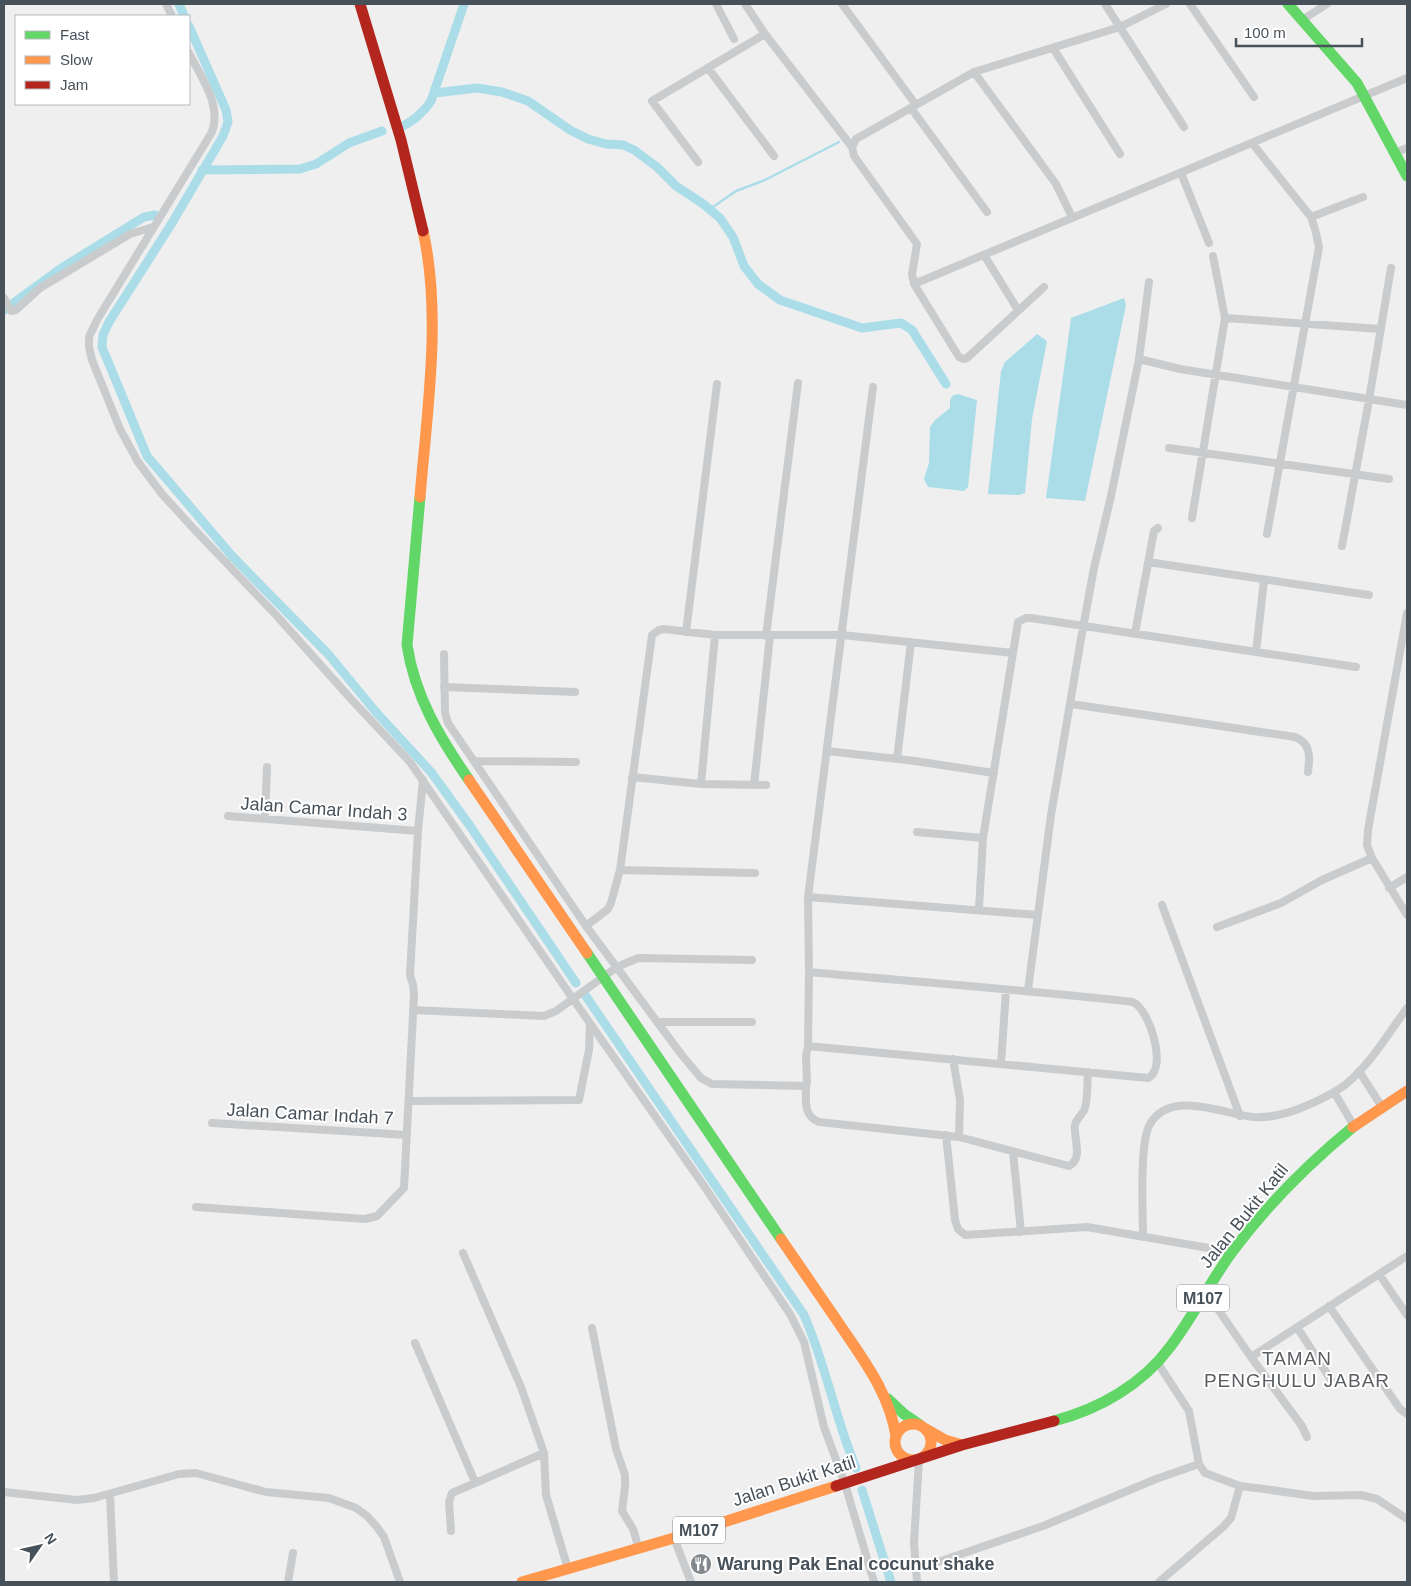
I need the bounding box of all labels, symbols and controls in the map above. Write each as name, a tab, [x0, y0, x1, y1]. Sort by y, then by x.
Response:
legend	[15, 15, 190, 105]
scale bar	[1236, 15, 1362, 47]
text: 100 m	[1244, 24, 1286, 41]
text: Fast	[60, 26, 90, 43]
text: Slow	[60, 51, 93, 68]
text: Jam	[60, 76, 88, 93]
street label: Jalan Camar Indah 3	[240, 793, 408, 825]
street label: Jalan Camar Indah 7	[226, 1100, 394, 1128]
street label: Jalan Bukit Katil	[1196, 1160, 1292, 1272]
road number: M107	[1177, 1285, 1229, 1312]
district label: TAMAN PENGHULU JABAR	[1204, 1348, 1390, 1391]
street label: Jalan Bukit Katil	[730, 1452, 858, 1510]
road number: M107	[673, 1516, 725, 1544]
north arrow	[15, 1521, 65, 1571]
text: N	[41, 1530, 60, 1547]
restaurant icon: Warung Pak Enal cocunut shake	[689, 1552, 713, 1576]
place label: Warung Pak Enal cocunut shake	[717, 1554, 994, 1574]

